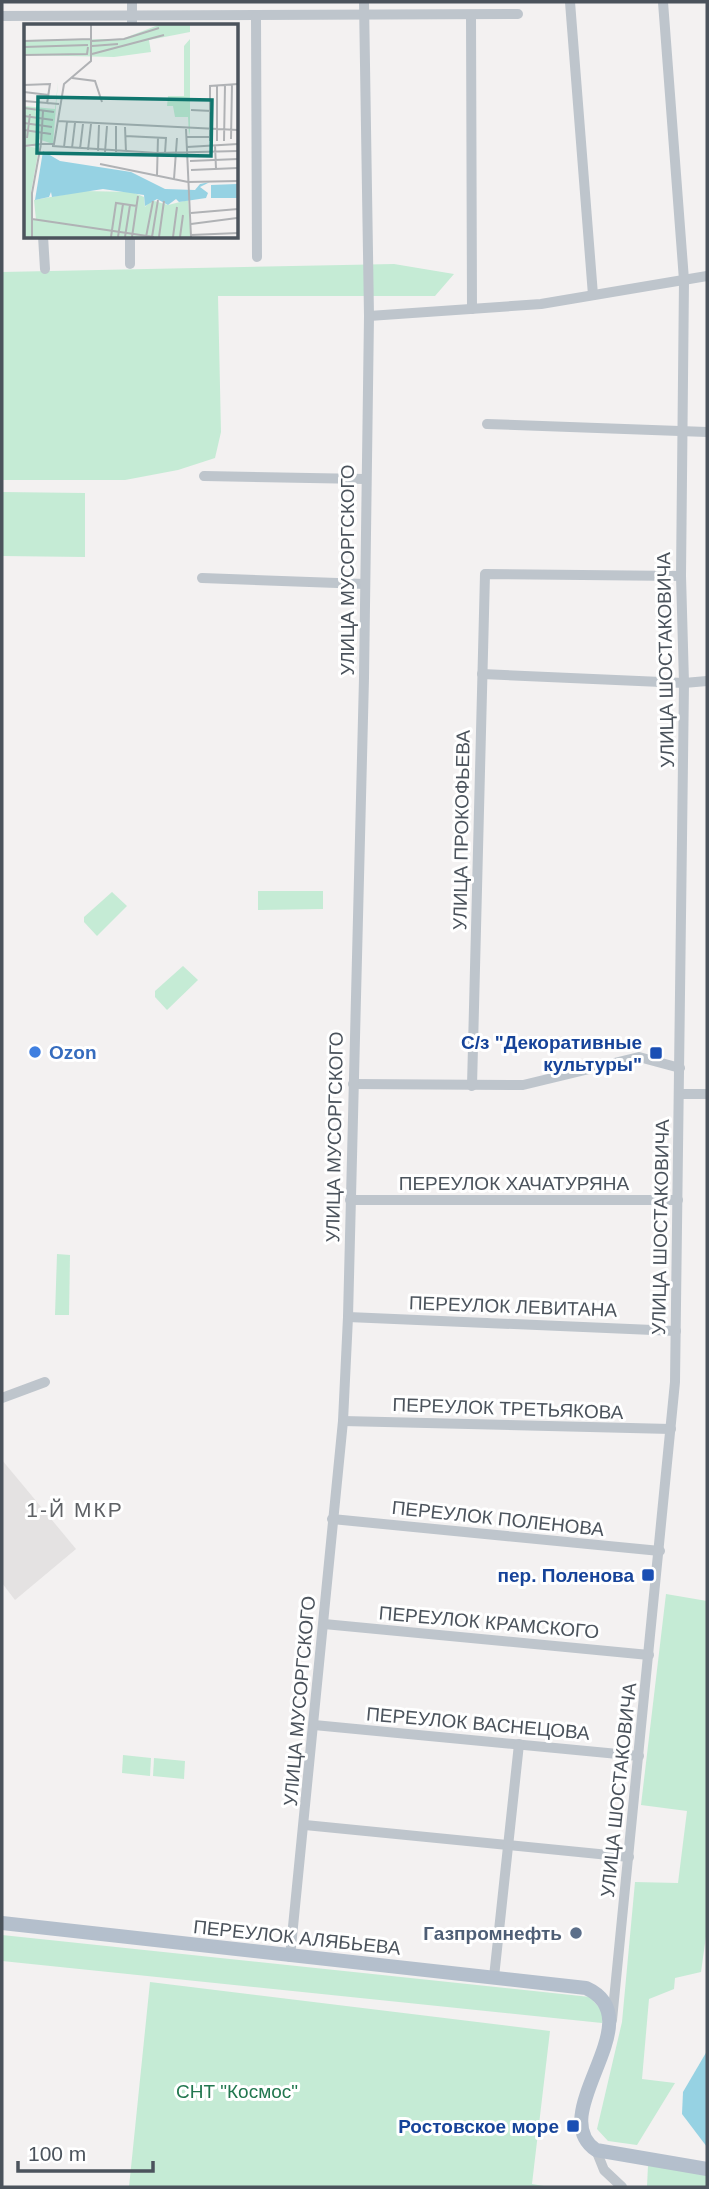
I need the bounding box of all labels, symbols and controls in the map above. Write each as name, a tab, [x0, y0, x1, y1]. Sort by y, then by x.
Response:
inset map	[24, 24, 238, 238]
street label: УЛИЦА МУСОРГСКОГО	[337, 464, 358, 676]
street label: УЛИЦА ШОСТАКОВИЧА	[653, 552, 678, 768]
street label: УЛИЦА ПРОКОФЬЕВА	[449, 729, 474, 930]
street label: УЛИЦА МУСОРГСКОГО	[322, 1031, 347, 1243]
place label: С/з "Декоративные культуры"	[461, 1032, 642, 1075]
place label: Ozon	[49, 1042, 97, 1063]
marker: Ozon	[27, 1044, 43, 1060]
marker: С/з "Декоративные культуры"	[648, 1045, 664, 1061]
street label: УЛИЦА ШОСТАКОВИЧА	[648, 1119, 673, 1335]
street label: ПЕРЕУЛОК ХАЧАТУРЯНА	[399, 1173, 630, 1194]
street label: ПЕРЕУЛОК ЛЕВИТАНА	[409, 1292, 618, 1321]
street label: ПЕРЕУЛОК ТРЕТЬЯКОВА	[392, 1394, 624, 1423]
street label: ПЕРЕУЛОК ПОЛЕНОВА	[391, 1497, 605, 1540]
district label: 1-Й МКР	[26, 1498, 124, 1521]
place label: пер. Поленова	[498, 1565, 634, 1586]
marker: пер. Поленова	[640, 1567, 656, 1583]
street label: УЛИЦА МУСОРГСКОГО	[280, 1595, 319, 1807]
street label: ПЕРЕУЛОК КРАМСКОГО	[378, 1602, 600, 1643]
street label: УЛИЦА ШОСТАКОВИЧА	[597, 1681, 640, 1898]
street label: ПЕРЕУЛОК ВАСНЕЦОВА	[365, 1703, 591, 1744]
street label: ПЕРЕУЛОК АЛЯБЬЕВА	[192, 1916, 402, 1959]
place label: Газпромнефть	[423, 1923, 562, 1944]
marker: Газпромнефть	[568, 1925, 584, 1941]
park label: СНТ "Космос"	[176, 2081, 298, 2102]
place label: Ростовское море	[398, 2116, 559, 2137]
marker: Ростовское море	[565, 2118, 581, 2134]
scale bar	[18, 2130, 152, 2174]
text: 100 m	[28, 2142, 86, 2165]

